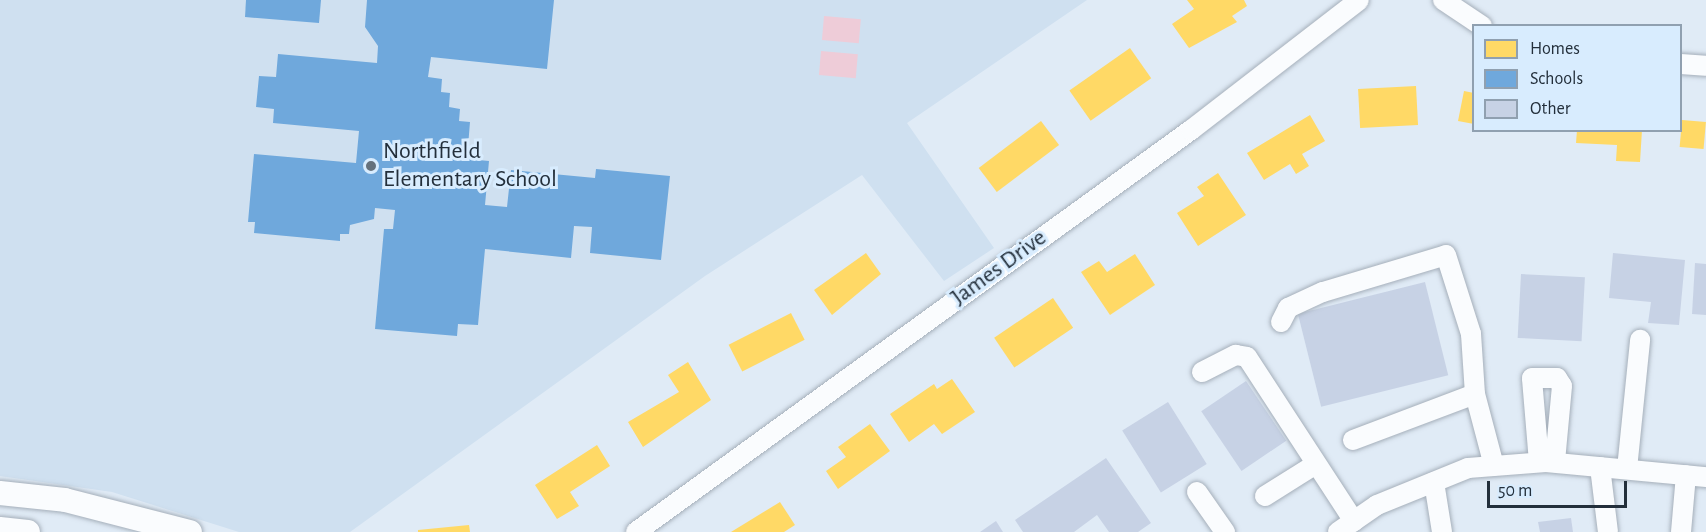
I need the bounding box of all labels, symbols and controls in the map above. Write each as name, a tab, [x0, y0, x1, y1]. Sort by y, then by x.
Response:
legend	[1472, 24, 1682, 132]
text: Homes	[1530, 40, 1580, 58]
text: Schools	[1530, 70, 1583, 88]
text: Other	[1530, 100, 1571, 118]
place label: Northfield Elementary School	[383, 138, 557, 194]
marker: Northfield Elementary School	[364, 159, 378, 173]
street label: James Drive	[946, 224, 1052, 312]
scale bar	[1490, 469, 1630, 507]
text: 50 m	[1498, 482, 1532, 500]

